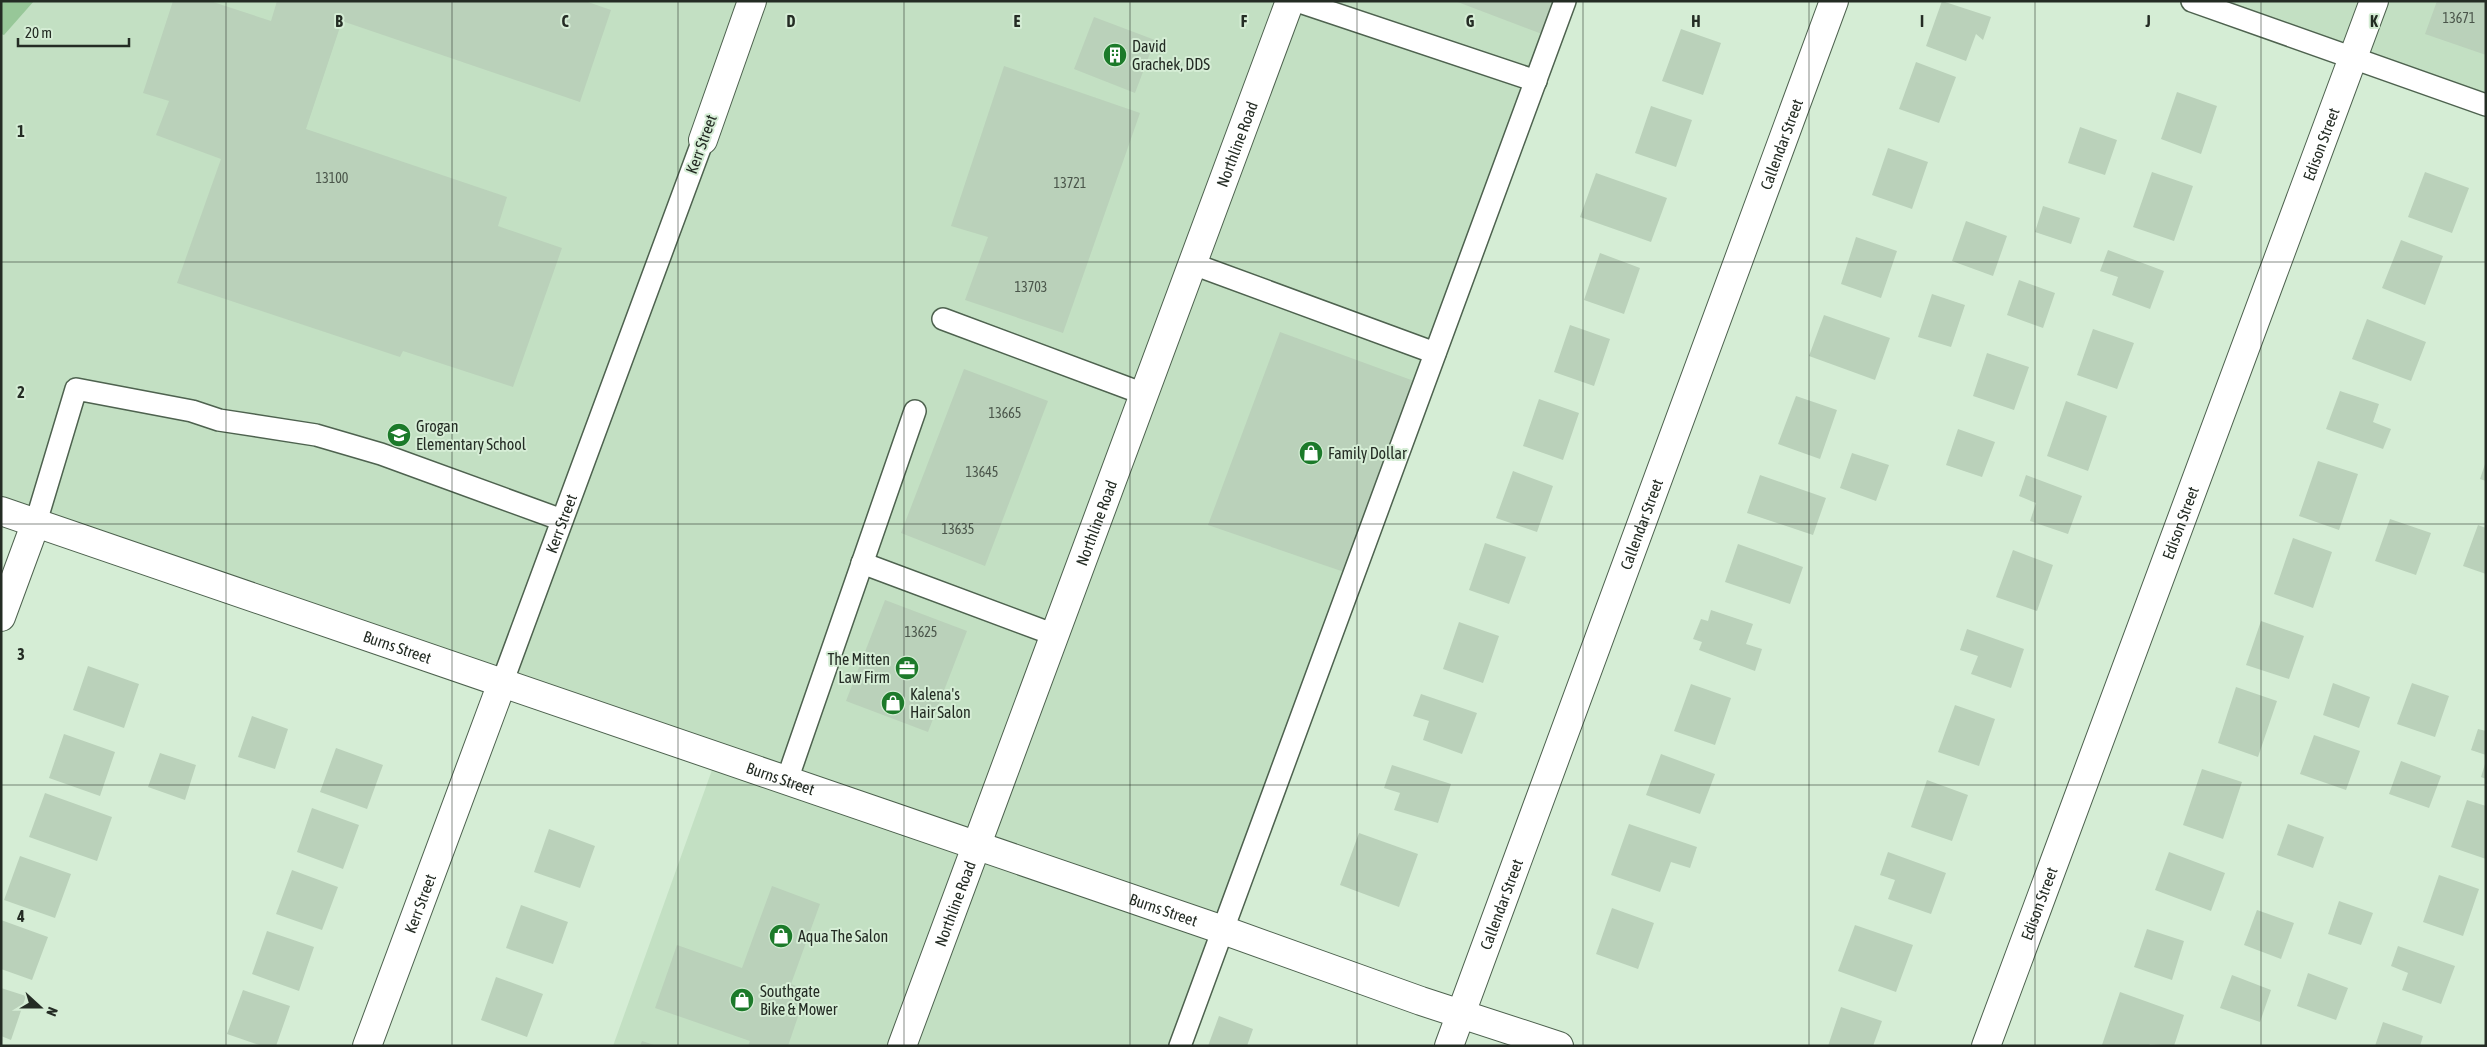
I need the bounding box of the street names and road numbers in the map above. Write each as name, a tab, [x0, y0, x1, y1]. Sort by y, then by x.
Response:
street label: Callendar Street	[1756, 96, 1806, 192]
street label: Northline Road	[1213, 99, 1261, 189]
street label: Edison Street	[2299, 105, 2343, 183]
street label: Kerr Street	[682, 112, 720, 176]
street label: Callendar Street	[1616, 476, 1666, 572]
street label: Northline Road	[1072, 478, 1120, 568]
street label: Edison Street	[2158, 484, 2202, 562]
street label: Kerr Street	[542, 491, 580, 556]
street label: Burns Street	[361, 627, 434, 667]
street label: Burns Street	[744, 758, 817, 798]
street label: Callendar Street	[1476, 856, 1526, 952]
street label: Northline Road	[931, 858, 979, 949]
street label: Edison Street	[2017, 864, 2061, 942]
street label: Kerr Street	[401, 871, 439, 936]
street label: Burns Street	[1127, 890, 1200, 930]

